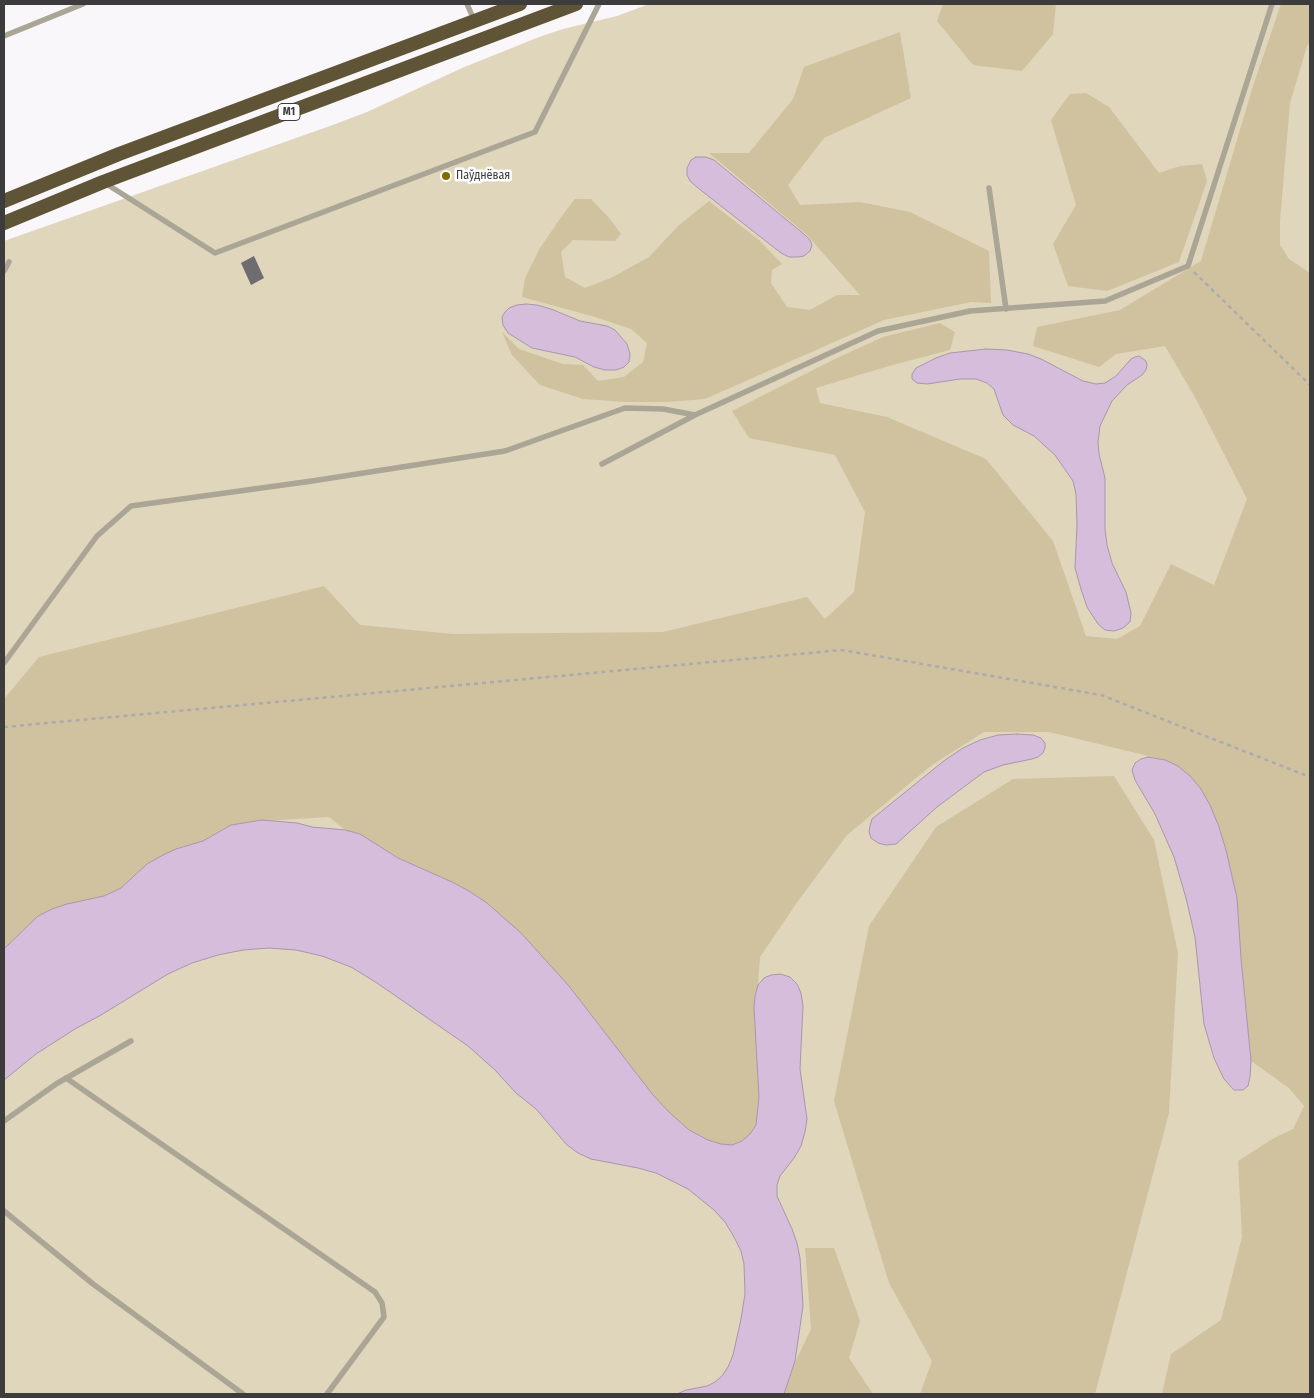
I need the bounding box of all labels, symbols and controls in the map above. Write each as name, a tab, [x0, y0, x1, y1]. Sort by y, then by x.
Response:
road number: М1	[278, 104, 300, 120]
place label: Паўднёвая	[456, 169, 510, 183]
marker: Паўднёвая	[440, 170, 452, 182]

